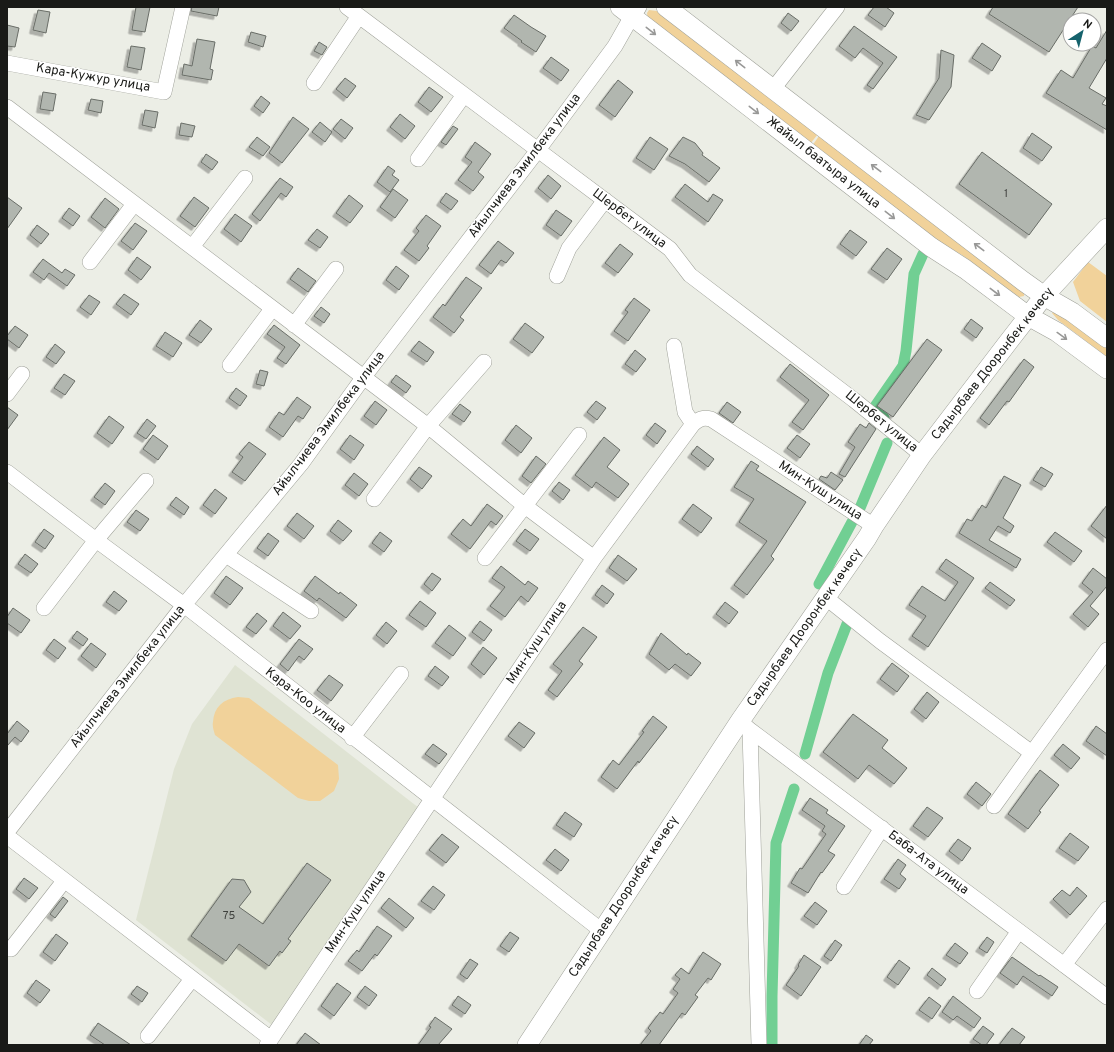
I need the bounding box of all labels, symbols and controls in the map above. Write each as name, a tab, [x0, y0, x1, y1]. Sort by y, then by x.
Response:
north arrow	[1062, 12, 1102, 52]
text: N	[1080, 17, 1095, 33]
one-way arrow	[646, 26, 657, 35]
one-way arrow	[734, 59, 745, 68]
street label: Кара-Кужур улица	[35, 60, 151, 96]
street label: Айылчиева Эмилбека улица	[466, 91, 584, 241]
one-way arrow	[749, 106, 760, 114]
street label: Жайыл баатыра улица	[763, 114, 883, 212]
one-way arrow	[871, 164, 882, 172]
street label: Шербет улица	[589, 186, 669, 252]
house number: 1	[1004, 187, 1008, 201]
one-way arrow	[885, 211, 896, 220]
one-way arrow	[974, 243, 985, 251]
street label: Садырбаев Дооронбек көчөсү	[928, 284, 1058, 444]
one-way arrow	[990, 287, 1001, 296]
one-way arrow	[1056, 332, 1067, 340]
street label: Айылчиева Эмилбека улица	[270, 349, 388, 499]
street label: Шербет улица	[841, 388, 921, 456]
street label: Мин-Куш улица	[775, 458, 865, 524]
street label: Садырбаев Дооронбек көчөсү	[744, 546, 866, 710]
street label: Мин-Куш улица	[503, 598, 571, 688]
street label: Айылчиева Эмилбека улица	[67, 603, 189, 751]
street label: Кара-Коо улица	[261, 664, 349, 738]
street label: Садырбаев Дооронбек көчөсү	[566, 813, 683, 981]
street label: Баба-Ата улица	[884, 827, 972, 899]
street label: Мин-Куш улица	[322, 867, 390, 957]
house number: 75	[223, 909, 235, 923]

